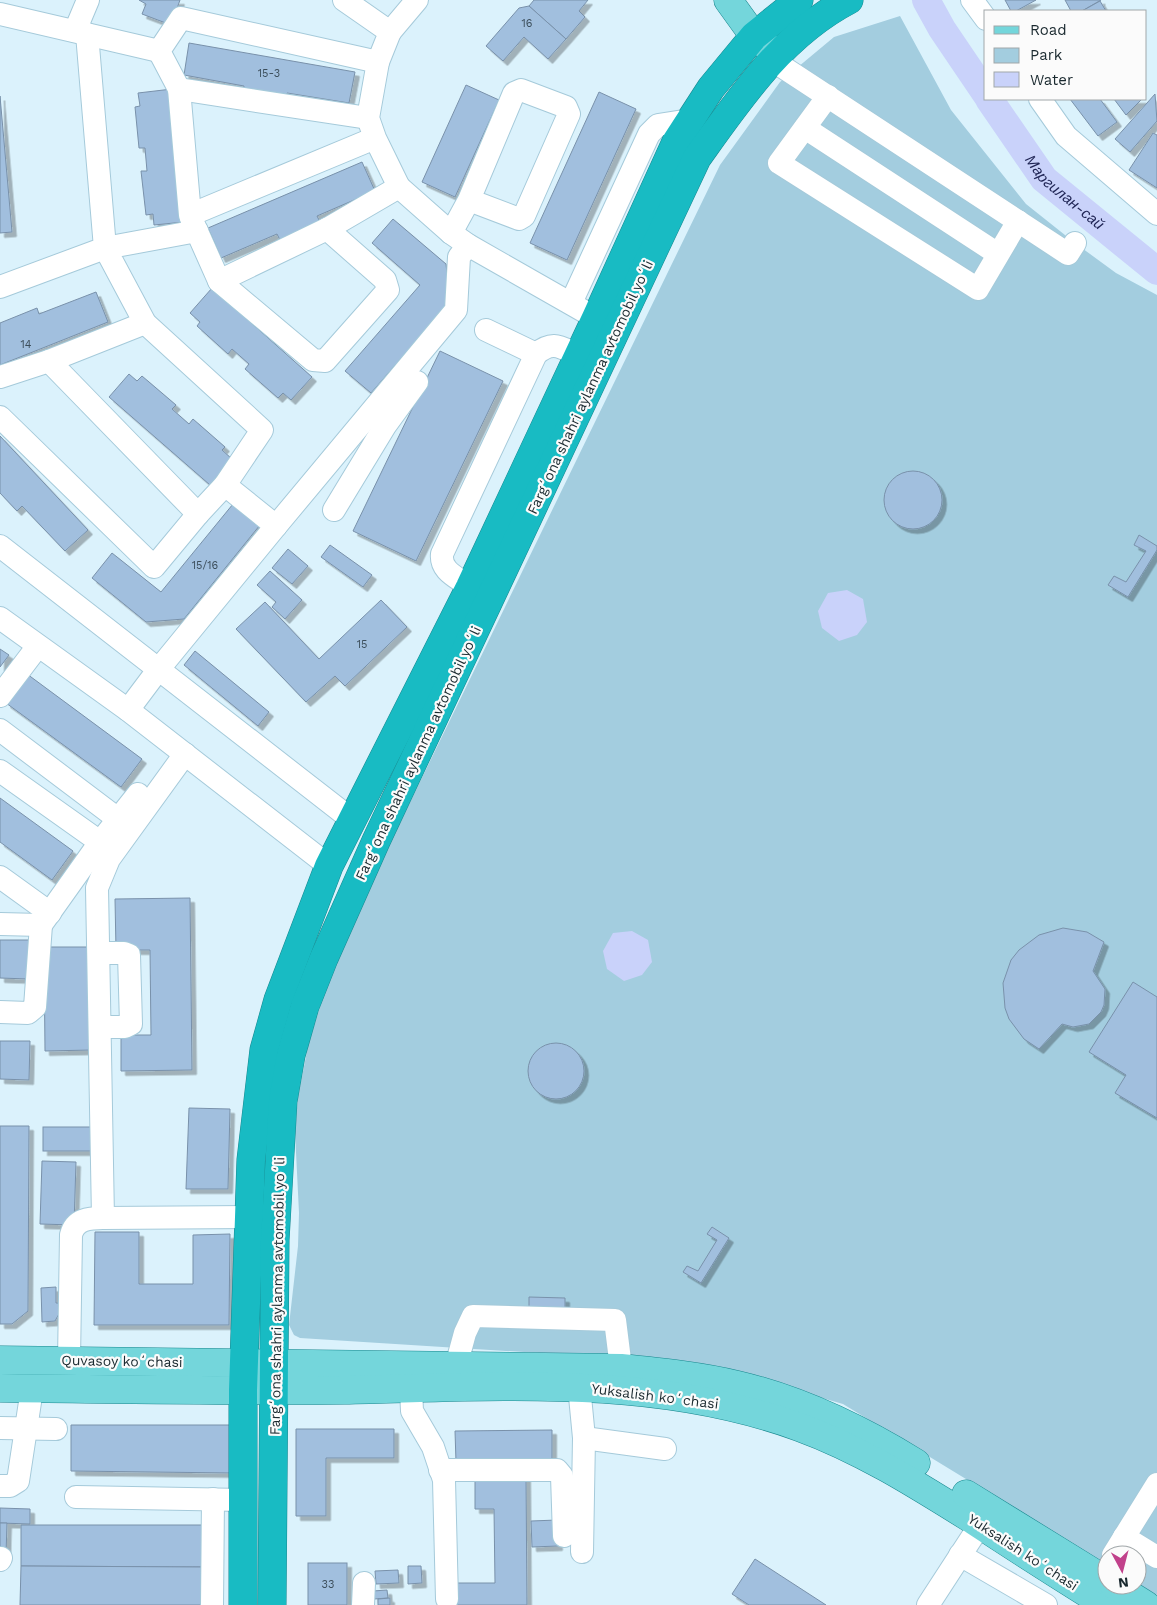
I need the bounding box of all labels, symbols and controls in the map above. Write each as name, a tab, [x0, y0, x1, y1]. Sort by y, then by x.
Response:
legend	[984, 10, 1147, 100]
house number: 16	[522, 17, 533, 30]
text: Road	[1030, 21, 1067, 39]
text: Park	[1030, 46, 1063, 64]
house number: 15-3	[258, 67, 280, 80]
text: Water	[1030, 71, 1073, 89]
water label: Маргилан-сай	[1021, 152, 1108, 234]
street label: Fargʻona shahri aylanma avtomobil yoʻli	[524, 258, 656, 516]
house number: 14	[20, 338, 32, 351]
house number: 15/16	[192, 559, 219, 572]
street label: Fargʻona shahri aylanma avtomobil yoʻli	[352, 624, 484, 882]
house number: 15	[357, 638, 367, 651]
street label: Fargʻona shahri aylanma avtomobil yoʻli	[267, 1157, 287, 1435]
street label: Quvasoy koʻchasi	[61, 1352, 183, 1370]
street label: Yuksalish koʻchasi	[591, 1380, 719, 1412]
street label: Yuksalish koʻchasi	[965, 1510, 1081, 1594]
north arrow	[1097, 1545, 1147, 1595]
text: N	[1117, 1574, 1130, 1591]
house number: 33	[322, 1578, 334, 1591]

